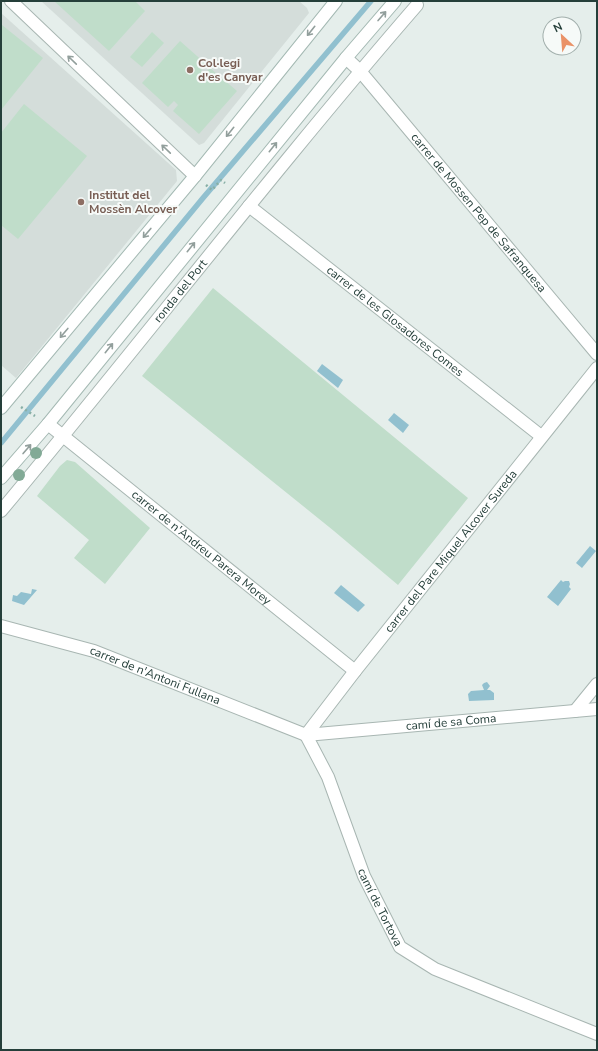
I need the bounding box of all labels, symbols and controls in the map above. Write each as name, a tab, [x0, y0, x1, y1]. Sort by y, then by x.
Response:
one-way arrow	[377, 10, 386, 21]
north arrow	[542, 16, 582, 56]
text: N	[551, 19, 565, 36]
one-way arrow	[307, 26, 316, 37]
one-way arrow	[67, 55, 77, 64]
place label: Col·legi d'es Canyar	[198, 55, 263, 85]
marker: Col·legi d'es Canyar	[185, 65, 195, 75]
one-way arrow	[225, 127, 234, 138]
street label: carrer de Mossen Pep de Safranquesa	[407, 130, 550, 296]
one-way arrow	[269, 141, 278, 152]
one-way arrow	[161, 145, 171, 154]
place label: Institut del Mossèn Alcover	[89, 187, 178, 217]
marker: Institut del Mossèn Alcover	[76, 197, 86, 207]
one-way arrow	[143, 228, 152, 238]
one-way arrow	[187, 242, 196, 253]
street label: ronda del Port	[150, 255, 211, 326]
street label: carrer de les Glosadores Comes	[323, 262, 467, 380]
one-way arrow	[59, 327, 68, 338]
one-way arrow	[105, 343, 114, 354]
one-way arrow	[22, 443, 31, 454]
street label: carrer del Pare Miquel Alcover Sureda	[381, 467, 521, 636]
street label: carrer de n'Andreu Parera Morey	[128, 486, 275, 609]
street label: carrer de n'Antoni Fullana	[88, 642, 223, 708]
street label: camí de sa Coma	[405, 710, 497, 734]
street label: camí de Tortova	[354, 866, 406, 949]

